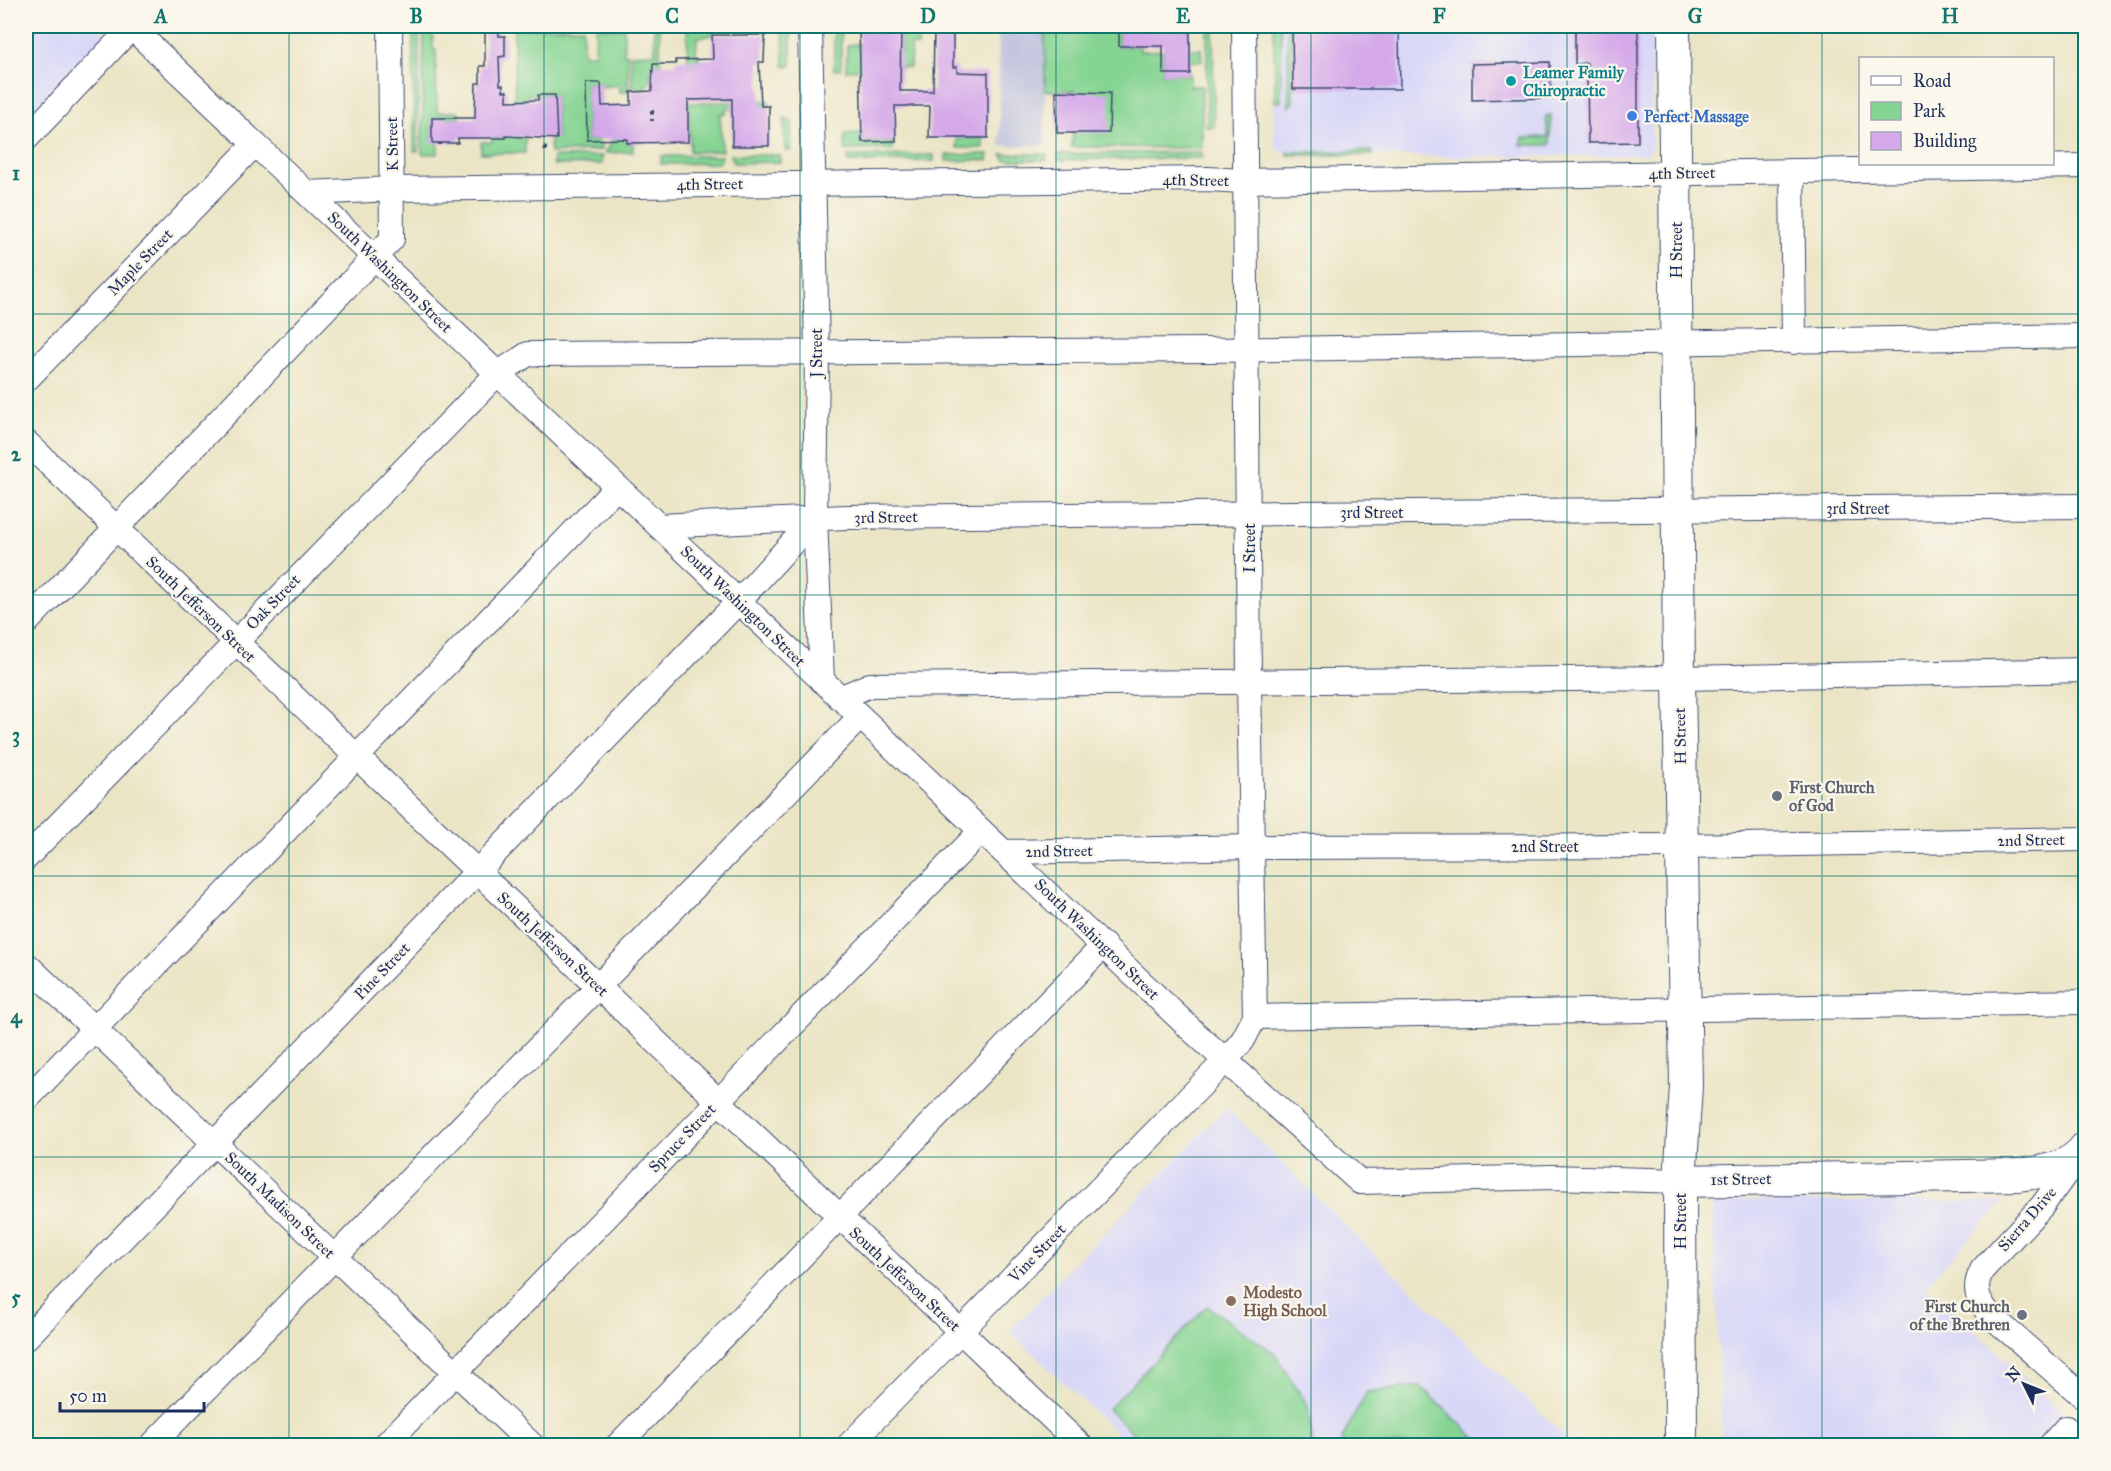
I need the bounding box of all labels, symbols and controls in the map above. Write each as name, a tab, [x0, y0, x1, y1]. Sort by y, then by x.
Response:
text: A	[152, 4, 168, 28]
text: B	[409, 4, 423, 28]
text: C	[665, 4, 679, 28]
text: D	[920, 4, 936, 28]
text: E	[1176, 4, 1191, 28]
text: F	[1432, 4, 1446, 28]
text: G	[1688, 4, 1703, 28]
text: H	[1941, 4, 1959, 28]
legend	[1859, 57, 2054, 165]
place label: Leamer Family Chiropractic	[1523, 63, 1625, 101]
text: Road	[1913, 70, 1951, 92]
marker: Leamer Family Chiropractic	[1504, 74, 1518, 88]
text: Park	[1913, 100, 1946, 122]
place label: Perfect Massage	[1644, 107, 1749, 127]
marker: Perfect Massage	[1625, 109, 1639, 123]
street label: K Street	[382, 116, 402, 171]
text: Building	[1913, 130, 1977, 153]
text: 1	[12, 161, 20, 185]
street label: 4th Street	[1649, 163, 1716, 183]
street label: 4th Street	[1163, 170, 1230, 190]
street label: 4th Street	[677, 174, 744, 194]
street label: South Washington Street	[323, 207, 457, 337]
street label: H Street	[1667, 221, 1686, 279]
street label: Maple Street	[104, 224, 177, 299]
street label: J Street	[807, 328, 827, 380]
text: 2	[11, 442, 22, 466]
street label: 3rd Street	[1826, 499, 1890, 518]
street label: 3rd Street	[1340, 503, 1404, 522]
street label: 3rd Street	[854, 507, 918, 527]
street label: I Street	[1240, 523, 1259, 573]
street label: South Washington Street	[676, 541, 810, 671]
street label: South Jefferson Street	[142, 552, 260, 667]
street label: Oak Street	[242, 570, 304, 634]
street label: H Street	[1670, 707, 1690, 765]
text: 3	[12, 723, 20, 748]
place label: First Church of God	[1789, 778, 1875, 815]
marker: First Church of God	[1770, 789, 1784, 803]
street label: 2nd Street	[1997, 830, 2065, 850]
street label: 2nd Street	[1511, 837, 1579, 856]
street label: 2nd Street	[1025, 841, 1093, 861]
street label: South Washington Street	[1030, 874, 1164, 1004]
street label: South Jefferson Street	[493, 888, 613, 1001]
street label: Pine Street	[350, 938, 414, 1004]
text: 4	[10, 1004, 22, 1029]
street label: Spruce Street	[644, 1099, 720, 1176]
street label: South Madison Street	[221, 1148, 339, 1263]
street label: 1st Street	[1710, 1169, 1772, 1189]
street label: Sierra Drive	[1994, 1183, 2060, 1255]
street label: H Street	[1671, 1192, 1690, 1250]
street label: Vine Street	[1004, 1220, 1070, 1287]
street label: South Jefferson Street	[845, 1223, 965, 1336]
place label: Modesto High School	[1243, 1283, 1327, 1321]
text: 5	[11, 1285, 21, 1309]
marker: Modesto High School	[1224, 1294, 1238, 1308]
place label: First Church of the Brethren	[1910, 1297, 2010, 1334]
marker: First Church of the Brethren	[2015, 1308, 2029, 1322]
north arrow	[1994, 1354, 2054, 1414]
text: N	[2002, 1362, 2025, 1386]
scale bar	[60, 1375, 204, 1413]
text: 50 m	[69, 1385, 107, 1407]

